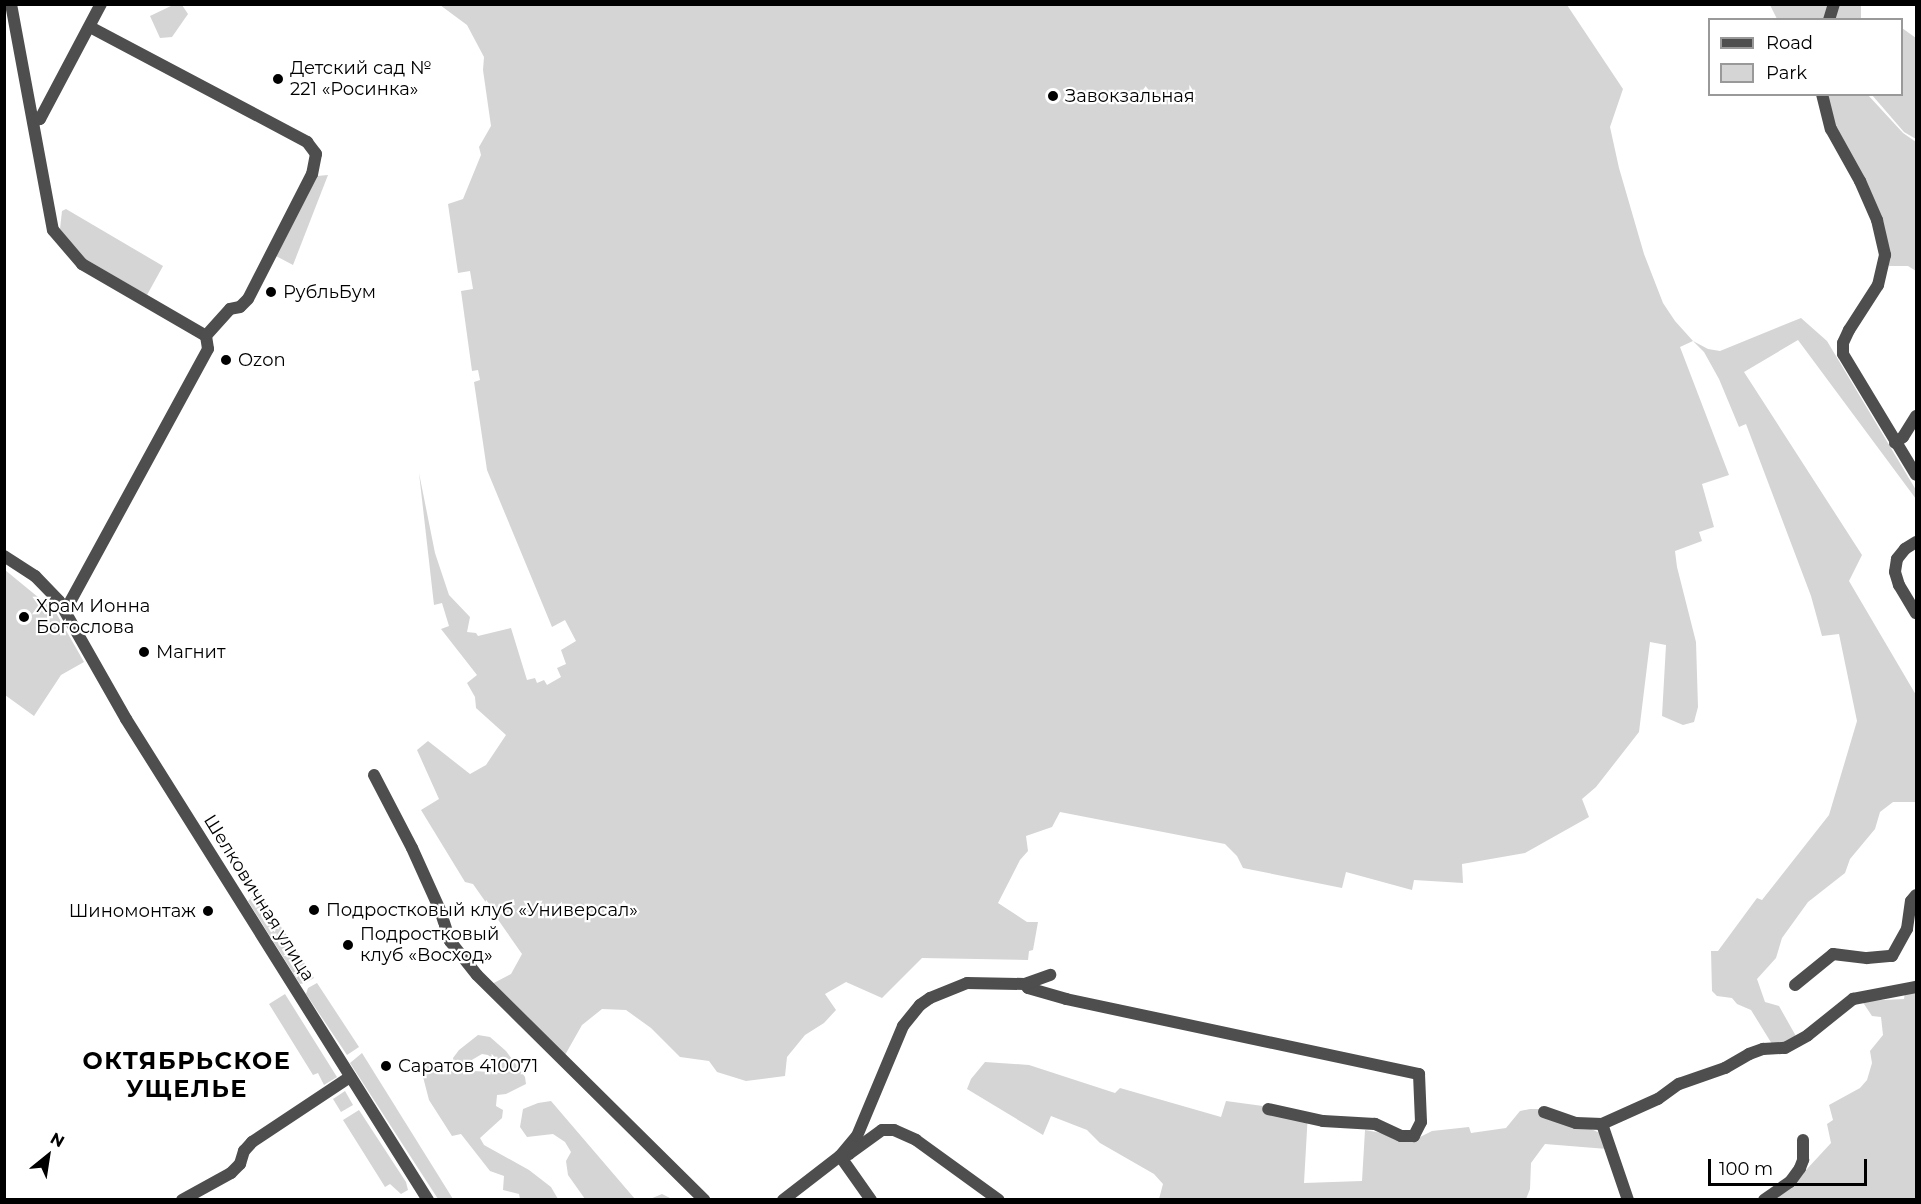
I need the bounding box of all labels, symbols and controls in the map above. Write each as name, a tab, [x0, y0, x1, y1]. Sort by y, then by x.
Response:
legend	[1708, 18, 1903, 96]
text: Road	[1766, 32, 1813, 54]
place label: Детский сад № 221 «Росинка»	[290, 58, 432, 100]
text: Park	[1766, 62, 1807, 84]
marker: Детский сад № 221 «Росинка»	[271, 72, 285, 86]
place label: Завокзальная	[1065, 85, 1195, 107]
marker: Завокзальная	[1046, 89, 1060, 103]
place label: РубльБум	[283, 281, 376, 303]
marker: РубльБум	[264, 285, 278, 299]
place label: Ozon	[238, 349, 286, 371]
marker: Ozon	[219, 353, 233, 367]
place label: Храм Ионна Богослова	[36, 596, 150, 638]
marker: Храм Ионна Богослова	[17, 610, 31, 624]
place label: Магнит	[156, 641, 225, 663]
marker: Магнит	[137, 645, 151, 659]
street label: Шелковичная улица	[199, 811, 319, 985]
place label: Подростковый клуб «Универсал»	[326, 899, 638, 921]
place label: Шиномонтаж	[69, 900, 196, 922]
marker: Подростковый клуб «Универсал»	[307, 903, 321, 917]
marker: Шиномонтаж	[201, 904, 215, 918]
place label: Подростковый клуб «Восход»	[360, 924, 499, 966]
marker: Подростковый клуб «Восход»	[341, 938, 355, 952]
district label: ОКТЯБРЬСКОЕ УЩЕЛЬЕ	[83, 1047, 291, 1103]
place label: Саратов 410071	[398, 1055, 538, 1077]
marker: Саратов 410071	[379, 1059, 393, 1073]
north arrow	[18, 1126, 78, 1186]
text: N	[47, 1129, 68, 1151]
scale bar	[1711, 1147, 1870, 1185]
text: 100 m	[1719, 1158, 1773, 1180]

